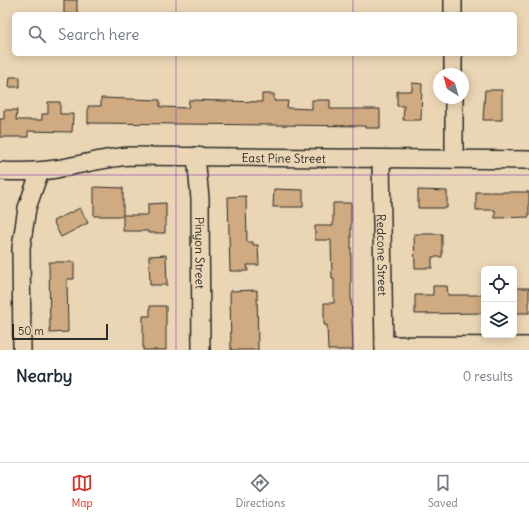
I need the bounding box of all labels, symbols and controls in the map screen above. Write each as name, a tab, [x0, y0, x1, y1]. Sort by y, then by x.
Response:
search box	[12, 12, 517, 56]
icon: search	[26, 23, 48, 45]
text: Search here	[58, 25, 139, 44]
north arrow	[433, 68, 469, 104]
street label: East Pine Street	[241, 150, 326, 165]
street label: Redcone Street	[374, 214, 391, 296]
street label: Pinyon Street	[193, 217, 208, 289]
map controls	[481, 266, 517, 338]
button: locate	[481, 266, 517, 302]
button: layers	[481, 302, 517, 338]
scale bar	[12, 322, 108, 341]
text: 50 m	[18, 324, 44, 338]
text: Nearby	[16, 365, 72, 387]
text: 0 results	[463, 368, 513, 385]
tab: Map	[71, 472, 93, 510]
tab: Directions	[236, 472, 285, 510]
tab: Saved	[428, 472, 458, 510]

